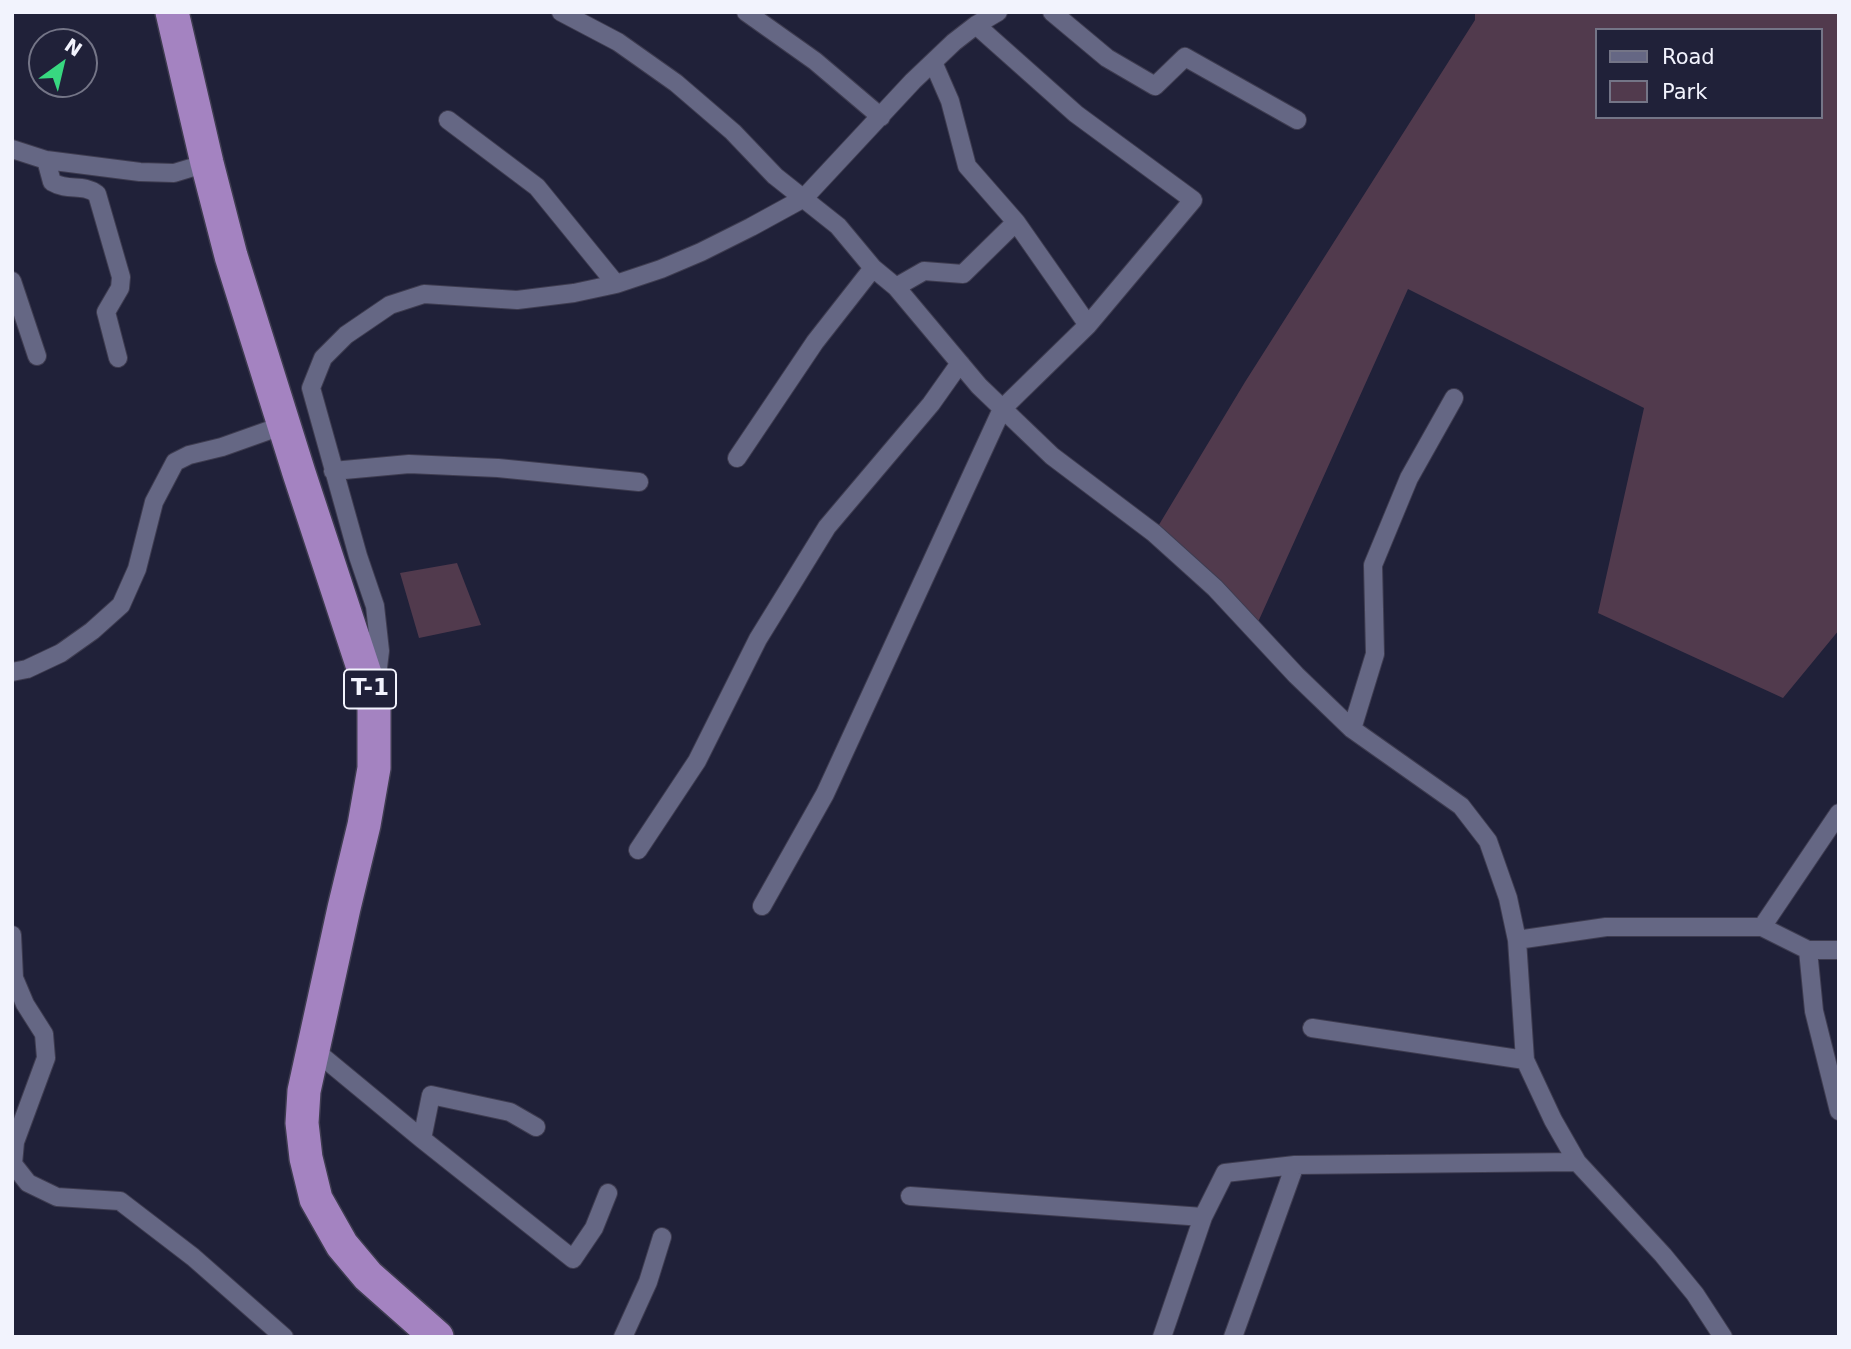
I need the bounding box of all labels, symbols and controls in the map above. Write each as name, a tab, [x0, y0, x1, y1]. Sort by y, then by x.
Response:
north arrow	[28, 28, 98, 98]
legend	[1596, 28, 1823, 119]
text: N	[61, 34, 86, 61]
text: Road	[1662, 45, 1715, 69]
text: Park	[1662, 80, 1707, 104]
road number: T-1	[344, 670, 396, 708]

